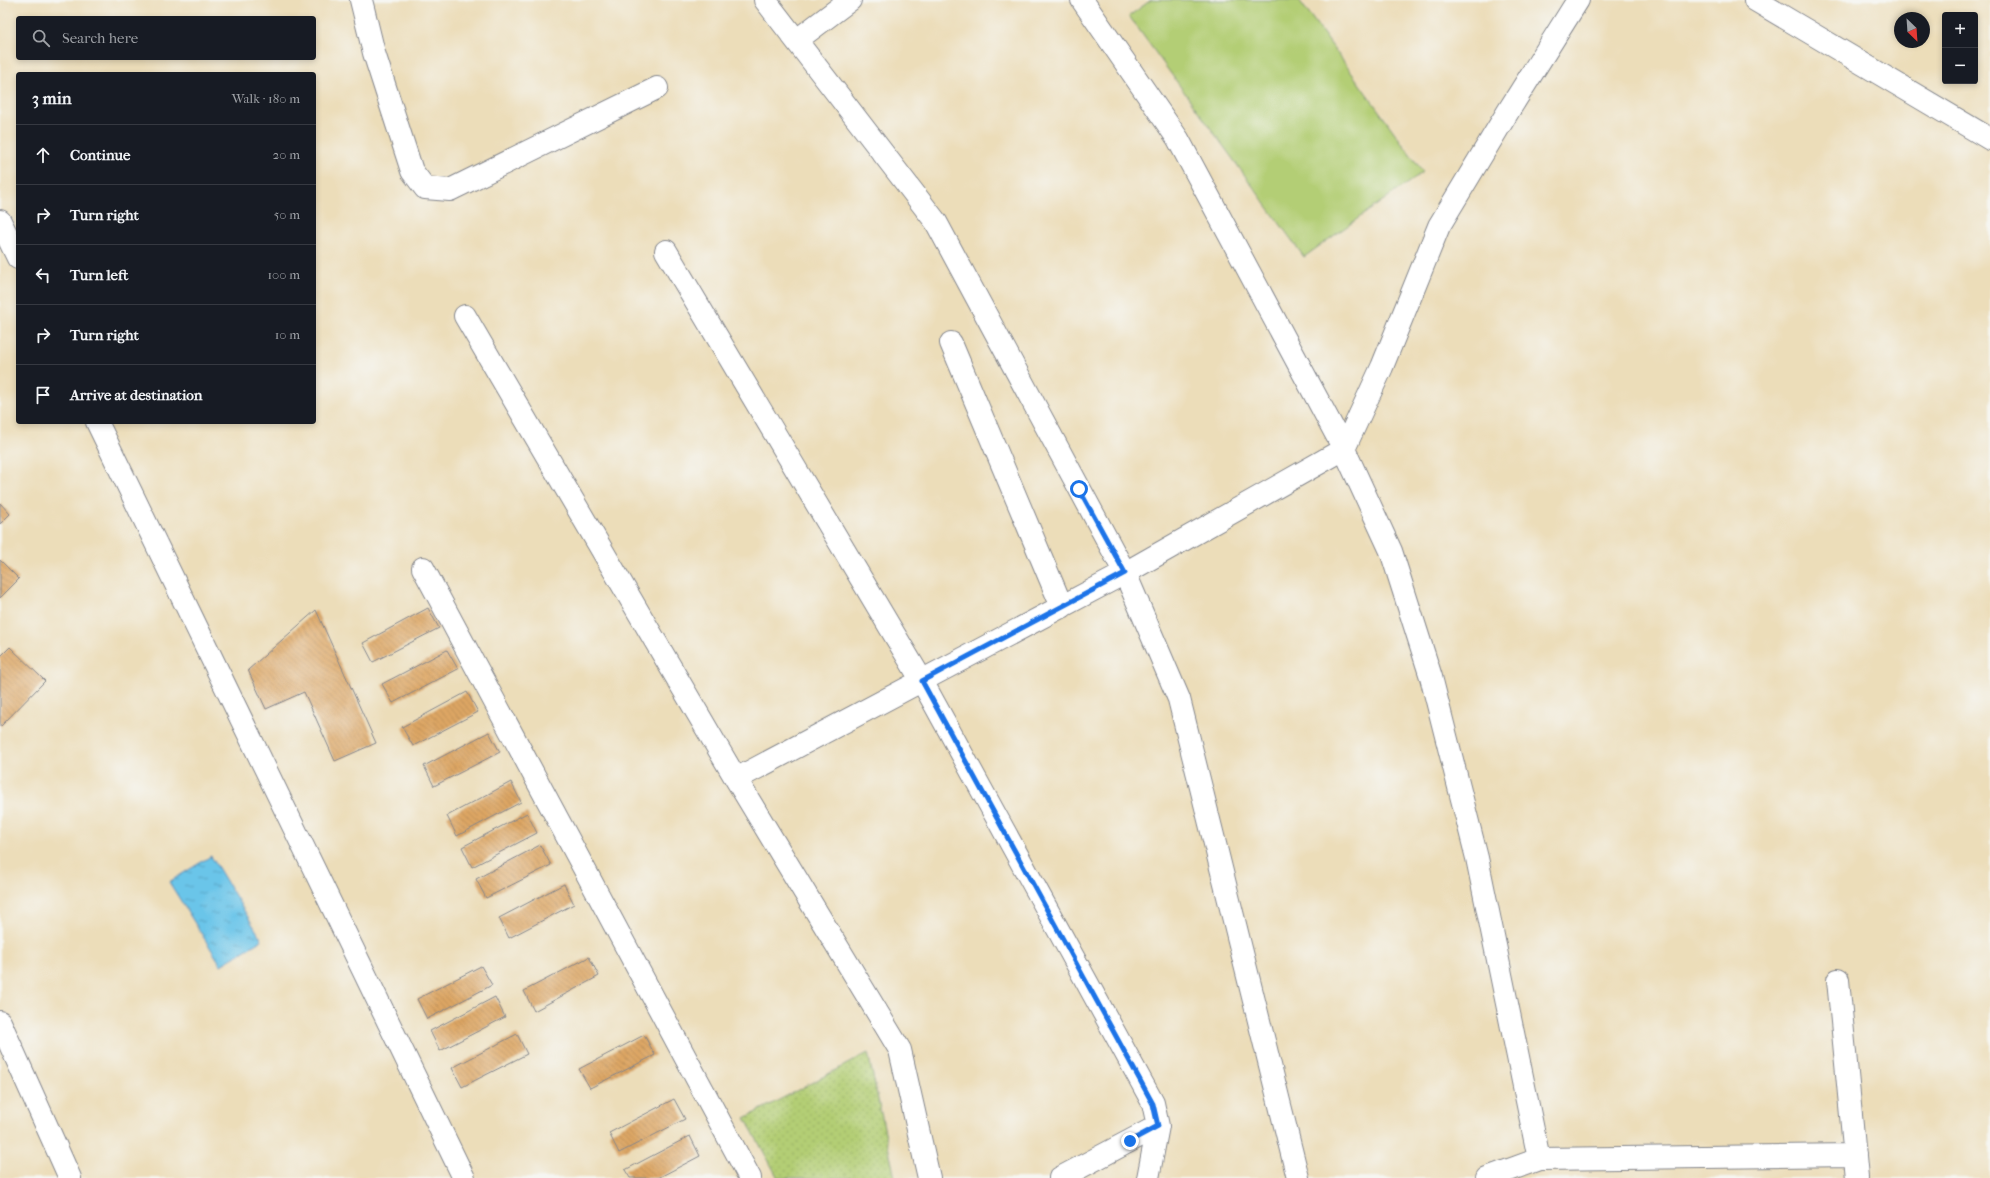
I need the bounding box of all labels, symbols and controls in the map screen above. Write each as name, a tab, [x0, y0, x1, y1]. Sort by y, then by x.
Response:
north arrow	[1894, 12, 1930, 48]
map controls	[1942, 12, 1978, 84]
button: +	[1942, 12, 1978, 48]
search box	[16, 16, 316, 60]
icon: search	[30, 27, 52, 49]
text: Search here	[62, 29, 138, 47]
button: −	[1942, 48, 1978, 84]
text: 3 min	[32, 88, 72, 108]
text: Walk · 180 m	[232, 91, 300, 106]
icon: ahead	[32, 144, 54, 166]
text: Continue	[70, 146, 130, 164]
text: 20 m	[273, 147, 300, 162]
icon: right	[32, 204, 54, 226]
text: Turn right	[70, 206, 139, 224]
text: 50 m	[274, 207, 300, 222]
icon: left	[32, 264, 54, 286]
text: Turn left	[70, 266, 128, 284]
text: 100 m	[267, 267, 300, 282]
icon: right	[32, 324, 54, 346]
text: Turn right	[70, 326, 139, 344]
text: 10 m	[275, 327, 300, 342]
icon: arrive	[32, 384, 54, 406]
text: Arrive at destination	[70, 386, 202, 404]
route start	[1070, 480, 1088, 498]
route end	[1121, 1132, 1139, 1150]

